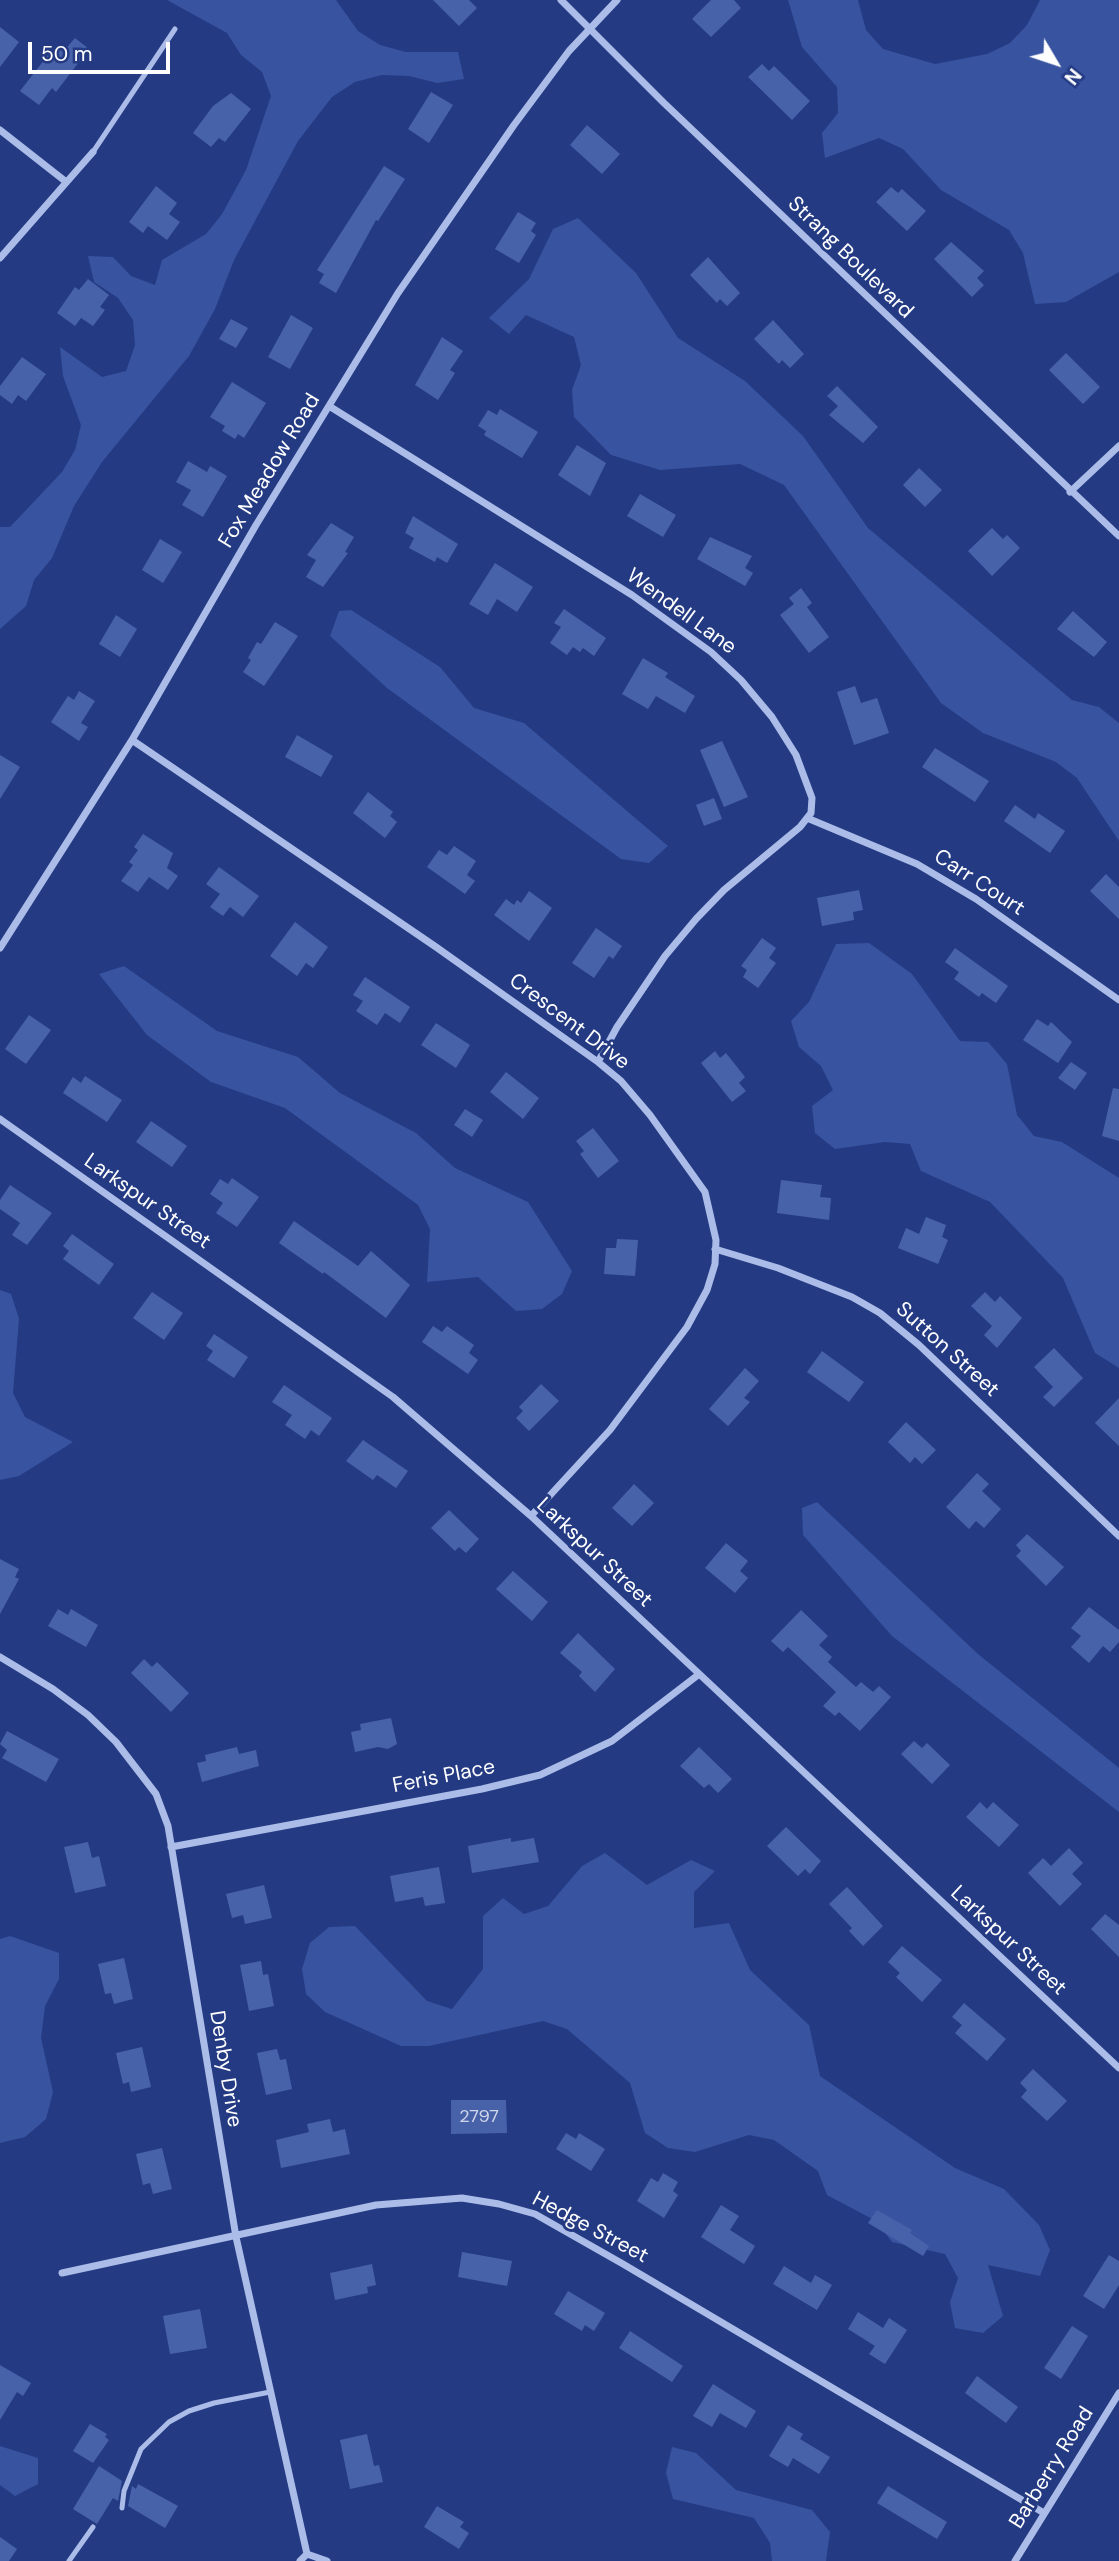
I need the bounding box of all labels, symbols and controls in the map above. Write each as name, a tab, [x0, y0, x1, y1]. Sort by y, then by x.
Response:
scale bar	[32, 28, 173, 72]
north arrow	[1021, 28, 1091, 98]
text: 50 m	[41, 40, 92, 68]
text: N	[1059, 63, 1087, 90]
street label: Strang Boulevard	[782, 192, 918, 324]
street label: Fox Meadow Road	[214, 389, 326, 553]
street label: Wendell Lane	[621, 564, 741, 660]
street label: Carr Court	[929, 844, 1029, 922]
street label: Crescent Drive	[504, 968, 634, 1076]
street label: Larkspur Street	[79, 1149, 215, 1255]
street label: Sutton Street	[890, 1297, 1004, 1403]
street label: Larkspur Street	[531, 1493, 657, 1613]
street label: Feris Place	[391, 1755, 497, 1799]
street label: Larkspur Street	[945, 1881, 1071, 2001]
street label: Denby Drive	[203, 2009, 247, 2129]
house number: 2797	[459, 2106, 499, 2128]
street label: Hedge Street	[528, 2187, 652, 2269]
street label: Barberry Road	[1005, 2403, 1099, 2533]

